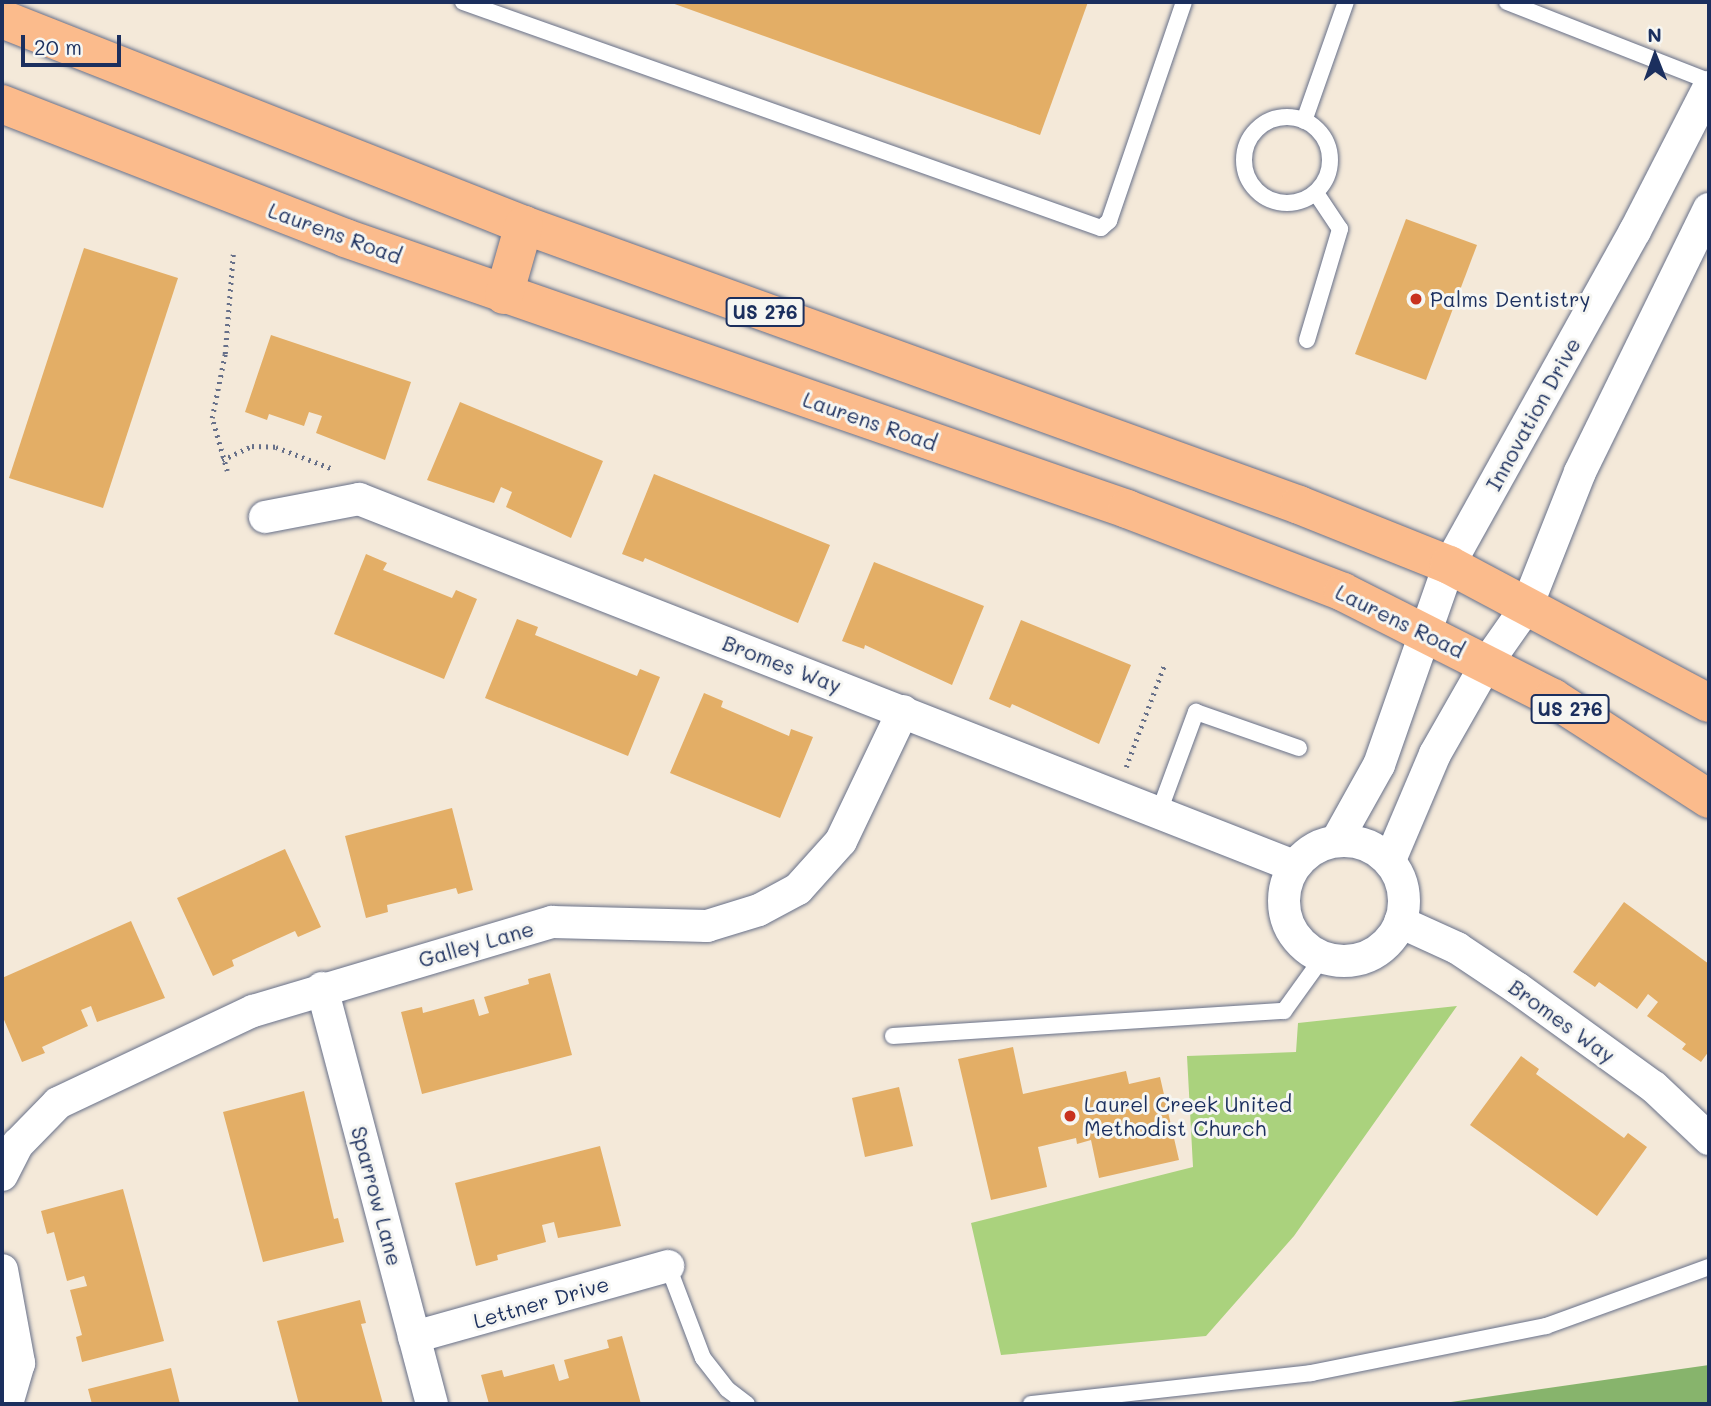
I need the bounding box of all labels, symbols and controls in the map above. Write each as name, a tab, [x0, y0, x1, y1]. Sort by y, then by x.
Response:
scale bar	[24, 21, 124, 65]
north arrow	[1620, 21, 1690, 91]
text: N	[1647, 22, 1662, 47]
text: 20 m	[34, 33, 82, 60]
street label: Laurens Road	[265, 197, 405, 269]
place label: Palms Dentistry	[1430, 286, 1591, 312]
marker: Palms Dentistry	[1408, 291, 1424, 307]
road number: US 276	[725, 296, 805, 328]
street label: Innovation Drive	[1481, 333, 1585, 495]
street label: Laurens Road	[800, 386, 940, 456]
street label: Laurens Road	[1332, 579, 1468, 663]
street label: Bromes Way	[719, 630, 845, 698]
road number: US 276	[1530, 694, 1610, 724]
street label: Galley Lane	[416, 916, 536, 972]
street label: Bromes Way	[1504, 974, 1620, 1068]
place label: Laurel Creek United Methodist Church	[1084, 1091, 1292, 1141]
marker: Laurel Creek United Methodist Church	[1062, 1108, 1078, 1124]
street label: Sparrow Lane	[346, 1124, 408, 1268]
street label: Lettner Drive	[470, 1271, 612, 1333]

